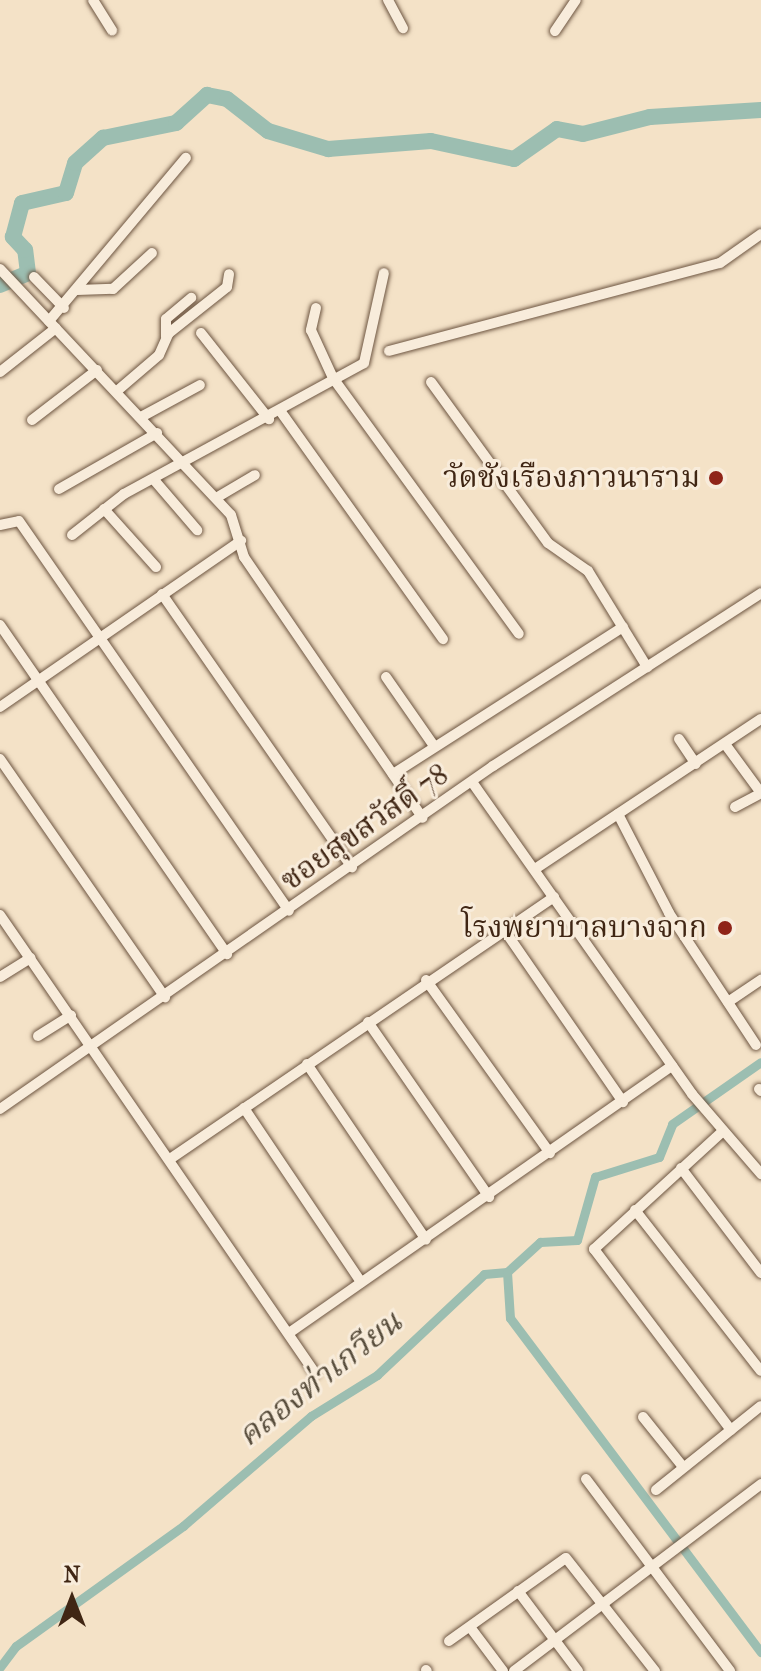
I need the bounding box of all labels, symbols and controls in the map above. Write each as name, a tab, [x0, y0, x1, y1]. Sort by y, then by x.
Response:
place label: วัดชังเรืองภาวนาราม	[443, 460, 700, 496]
marker: วัดชังเรืองภาวนาราม	[707, 469, 725, 487]
street label: ซอยสุขสวัสดิ์ 78	[274, 757, 456, 899]
place label: โรงพยาบาลบางจาก	[461, 910, 707, 946]
marker: โรงพยาบาลบางจาก	[714, 917, 736, 939]
water label: คลองท่าเกวียน	[230, 1303, 410, 1455]
north arrow	[32, 1559, 112, 1639]
text: N	[64, 1562, 80, 1588]

